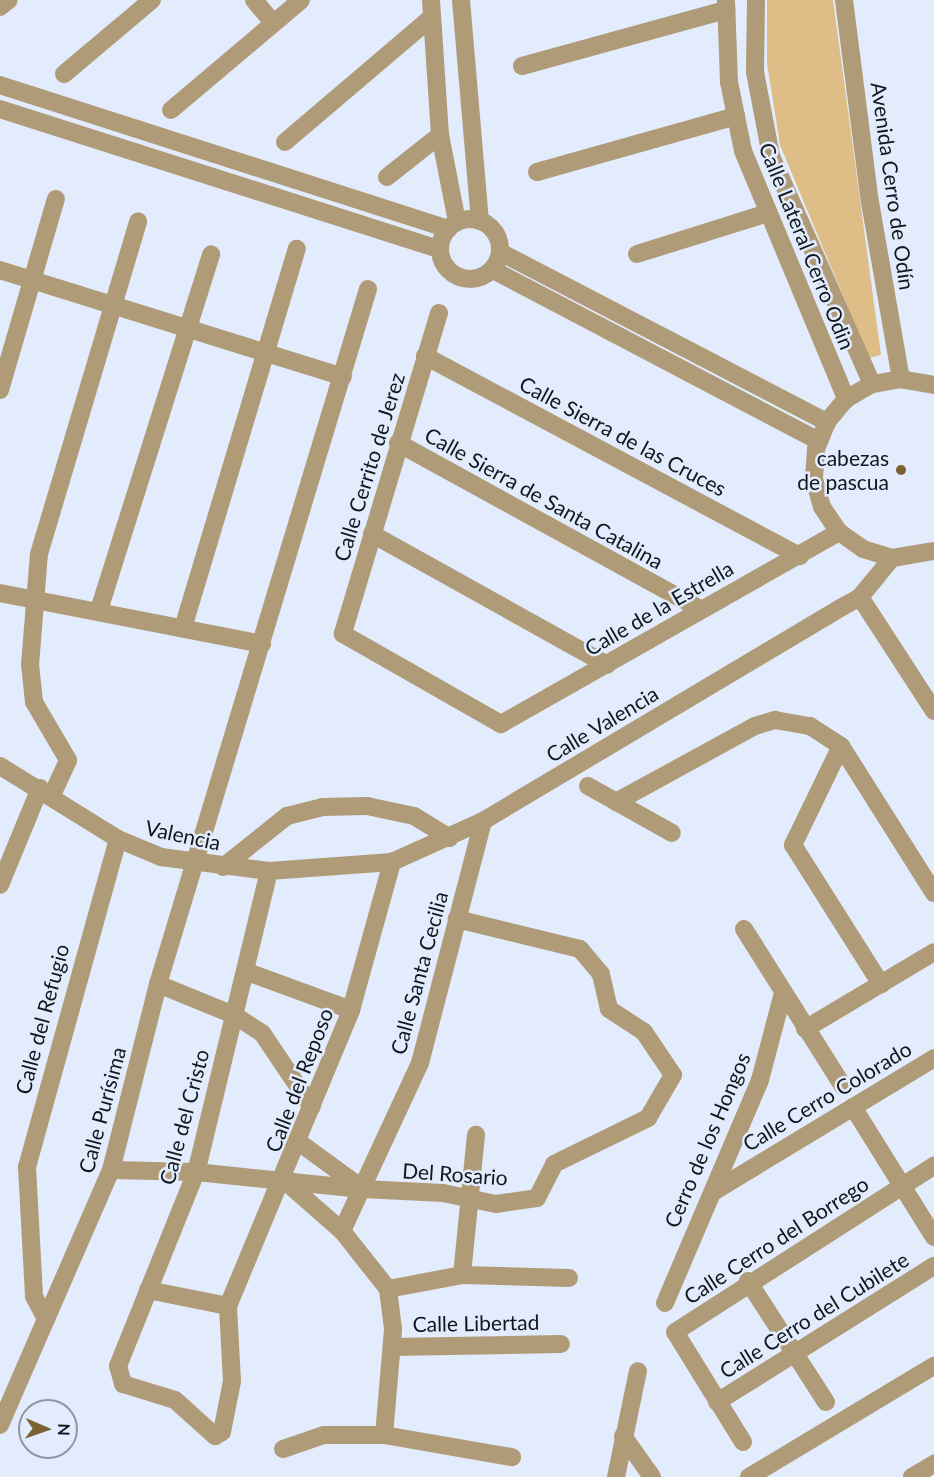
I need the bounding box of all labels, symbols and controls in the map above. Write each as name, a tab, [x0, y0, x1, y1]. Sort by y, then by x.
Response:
street label: Avenida Cerro de Odín	[866, 80, 920, 292]
street label: Calle Lateral Cerro Odin	[754, 139, 860, 353]
street label: Calle Cerrito de Jerez	[328, 369, 410, 565]
street label: Calle Sierra de las Cruces	[515, 371, 731, 501]
street label: Calle Sierra de Santa Catalina	[420, 422, 668, 574]
place label: cabezas de pascua	[797, 445, 889, 495]
marker: cabezas de pascua	[894, 463, 908, 477]
street label: Calle de la Estrella	[580, 555, 738, 661]
street label: Calle Valencia	[541, 680, 663, 768]
street label: Valencia	[143, 815, 223, 855]
street label: Calle Santa Cecilia	[385, 889, 453, 1057]
street label: Calle del Refugio	[10, 941, 74, 1097]
street label: Calle del Reposo	[260, 1004, 338, 1156]
street label: Calle Cerro Colorado	[738, 1036, 916, 1156]
street label: Calle Purísima	[73, 1044, 131, 1176]
street label: Calle del Cristo	[154, 1047, 214, 1187]
street label: Cerro de los Hongos	[659, 1049, 755, 1231]
street label: Del Rosario	[401, 1158, 509, 1190]
street label: Calle Cerro del Borrego	[679, 1171, 873, 1309]
street label: Calle Cerro del Cubilete	[715, 1247, 913, 1383]
street label: Calle Libertad	[412, 1309, 540, 1337]
north arrow	[18, 1399, 78, 1459]
text: N	[55, 1423, 74, 1436]

